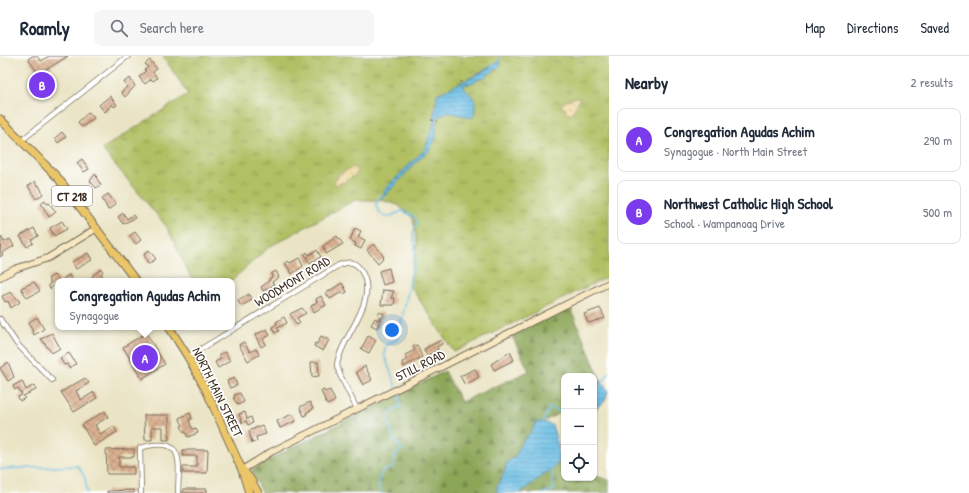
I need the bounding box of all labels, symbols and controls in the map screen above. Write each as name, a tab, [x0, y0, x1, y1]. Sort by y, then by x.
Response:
search box	[94, 10, 374, 46]
text: Roamly	[20, 15, 70, 41]
icon: search	[108, 17, 130, 39]
text: Search here	[140, 17, 204, 38]
text: Map	[805, 18, 825, 37]
text: Directions	[847, 18, 898, 37]
text: Saved	[920, 18, 949, 37]
pin: B	[29, 70, 55, 100]
text: Nearby	[625, 71, 668, 94]
text: 2 results	[911, 73, 953, 91]
text: Congregation Agudas Achim	[664, 121, 815, 142]
text: A	[636, 131, 642, 149]
text: 290 m	[923, 131, 952, 149]
text: Synagogue · North Main Street	[664, 142, 807, 160]
road number: CT 218	[52, 186, 92, 206]
text: Northwest Catholic High School	[664, 193, 833, 214]
text: B	[636, 203, 642, 221]
text: 500 m	[923, 203, 952, 221]
text: School · Wampanoag Drive	[664, 214, 785, 232]
street label: WOODMONT ROAD	[251, 251, 334, 311]
popup	[55, 278, 235, 330]
text: Congregation Agudas Achim	[70, 285, 220, 306]
text: Synagogue	[70, 306, 119, 324]
your location	[382, 320, 402, 340]
pin: A	[132, 343, 158, 373]
street label: NORTH MAIN STREET	[188, 344, 248, 441]
street label: STILL ROAD	[392, 344, 449, 385]
map controls	[561, 373, 597, 481]
button: +	[561, 373, 597, 409]
button: −	[561, 409, 597, 445]
button: locate	[561, 445, 597, 481]

